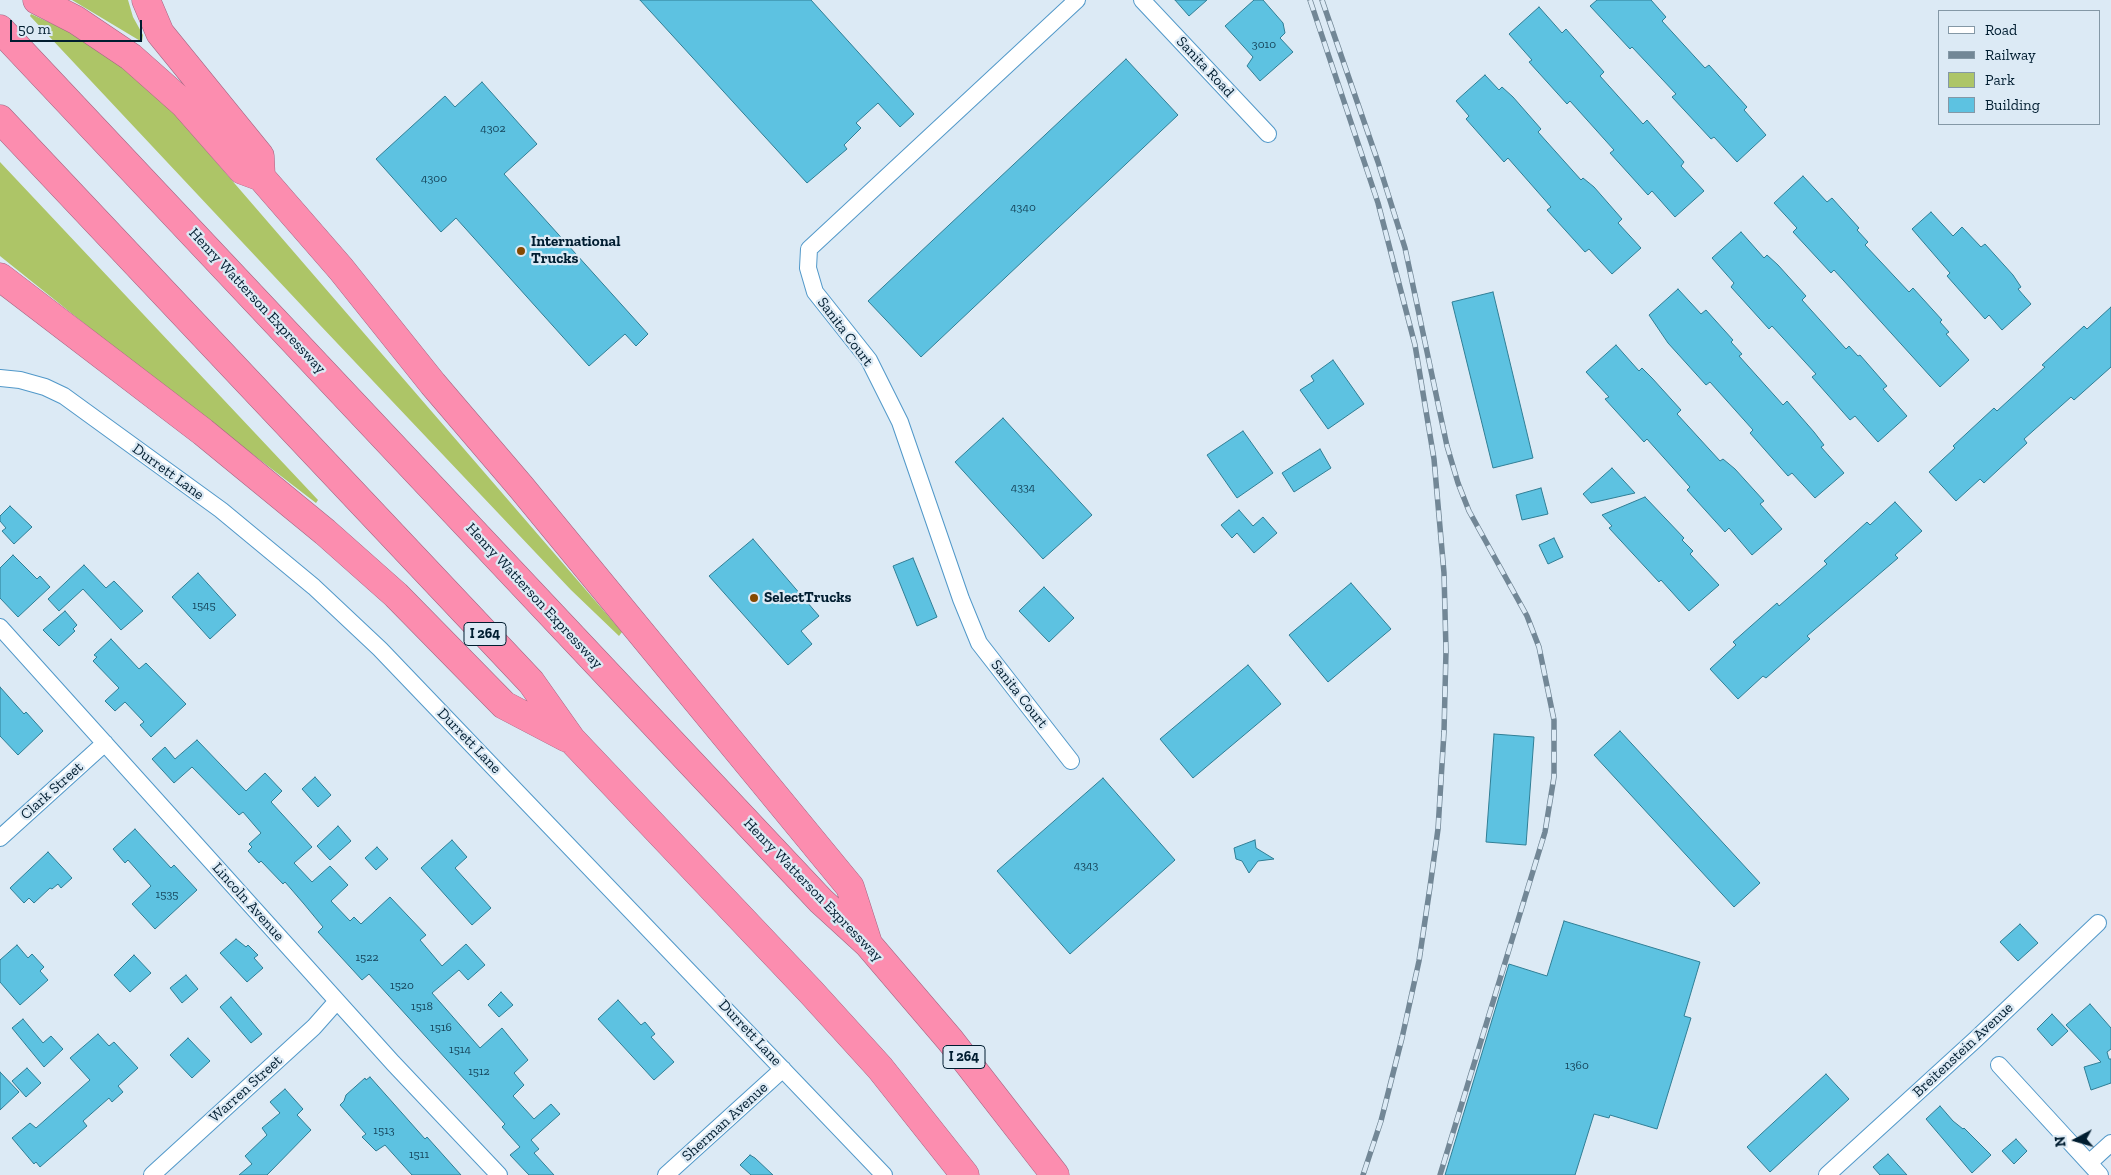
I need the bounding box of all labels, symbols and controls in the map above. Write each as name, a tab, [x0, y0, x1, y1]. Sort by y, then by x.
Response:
scale bar	[12, 10, 145, 42]
legend	[1938, 10, 2101, 125]
text: 50 m	[18, 20, 51, 38]
text: Road	[1985, 21, 2017, 39]
street label: Sanita Road	[1172, 33, 1238, 101]
house number: 3010	[1252, 38, 1276, 52]
text: Railway	[1985, 46, 2036, 64]
text: Park	[1985, 71, 2015, 89]
text: Building	[1985, 96, 2040, 114]
house number: 4302	[480, 122, 506, 136]
house number: 4300	[421, 172, 447, 186]
house number: 4340	[1010, 201, 1036, 215]
street label: Henry Watterson Expressway	[185, 224, 329, 378]
place label: International Trucks	[531, 233, 620, 268]
marker: International Trucks	[515, 245, 527, 257]
street label: Sanita Court	[813, 294, 877, 370]
street label: Durrett Lane	[129, 440, 207, 504]
house number: 4334	[1011, 481, 1035, 495]
street label: Henry Watterson Expressway	[462, 519, 606, 673]
place label: SelectTrucks	[764, 589, 851, 607]
marker: SelectTrucks	[748, 592, 760, 604]
house number: 1545	[192, 599, 216, 613]
road number: I 264	[464, 622, 506, 646]
street label: Sanita Court	[987, 656, 1051, 732]
street label: Durrett Lane	[433, 704, 505, 778]
street label: Clark Street	[17, 758, 87, 824]
street label: Henry Watterson Expressway	[740, 814, 886, 966]
street label: Lincoln Avenue	[208, 859, 288, 945]
house number: 4343	[1074, 859, 1098, 873]
house number: 1535	[156, 888, 178, 902]
house number: 1522	[355, 951, 379, 965]
house number: 1520	[390, 979, 414, 993]
street label: Durrett Lane	[715, 996, 785, 1070]
street label: Breitenstein Avenue	[1909, 999, 2017, 1101]
house number: 1518	[411, 1000, 433, 1014]
house number: 1516	[430, 1021, 452, 1035]
house number: 1514	[449, 1043, 471, 1057]
road number: I 264	[943, 1046, 985, 1068]
street label: Warren Street	[206, 1052, 286, 1126]
house number: 1360	[1565, 1059, 1589, 1073]
house number: 1512	[468, 1065, 490, 1079]
street label: Sherman Avenue	[678, 1079, 772, 1165]
north arrow	[2051, 1115, 2101, 1165]
house number: 1513	[373, 1124, 395, 1138]
text: N	[2052, 1135, 2070, 1148]
house number: 1511	[409, 1148, 429, 1162]

